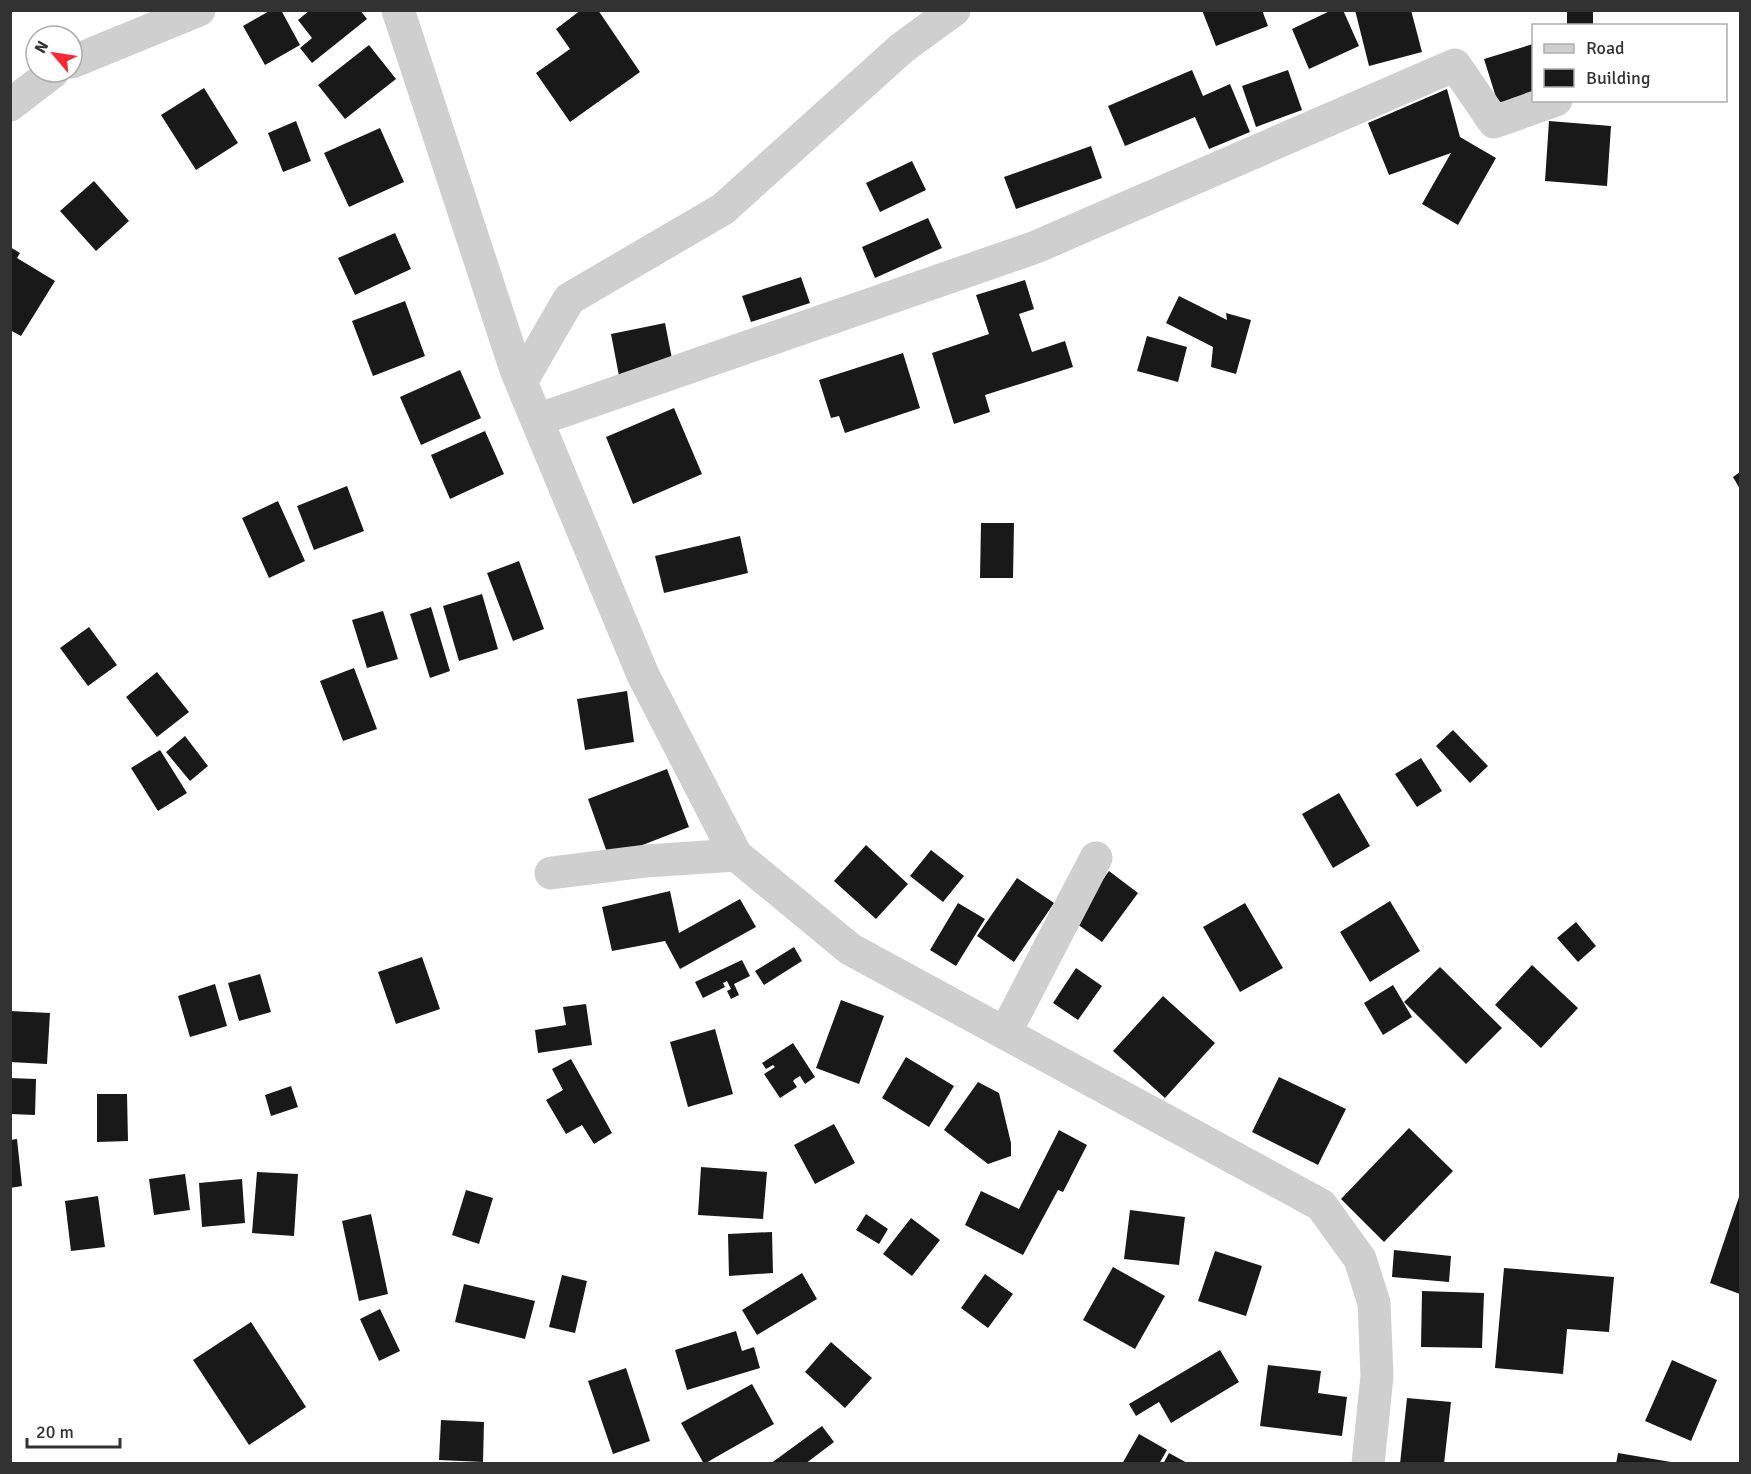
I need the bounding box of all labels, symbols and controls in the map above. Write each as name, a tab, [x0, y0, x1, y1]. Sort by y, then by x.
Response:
north arrow	[24, 24, 84, 84]
legend	[1532, 24, 1727, 102]
text: N	[30, 37, 53, 57]
text: Road	[1586, 37, 1625, 59]
text: Building	[1586, 67, 1650, 89]
scale bar	[27, 1411, 120, 1449]
text: 20 m	[36, 1421, 74, 1443]

